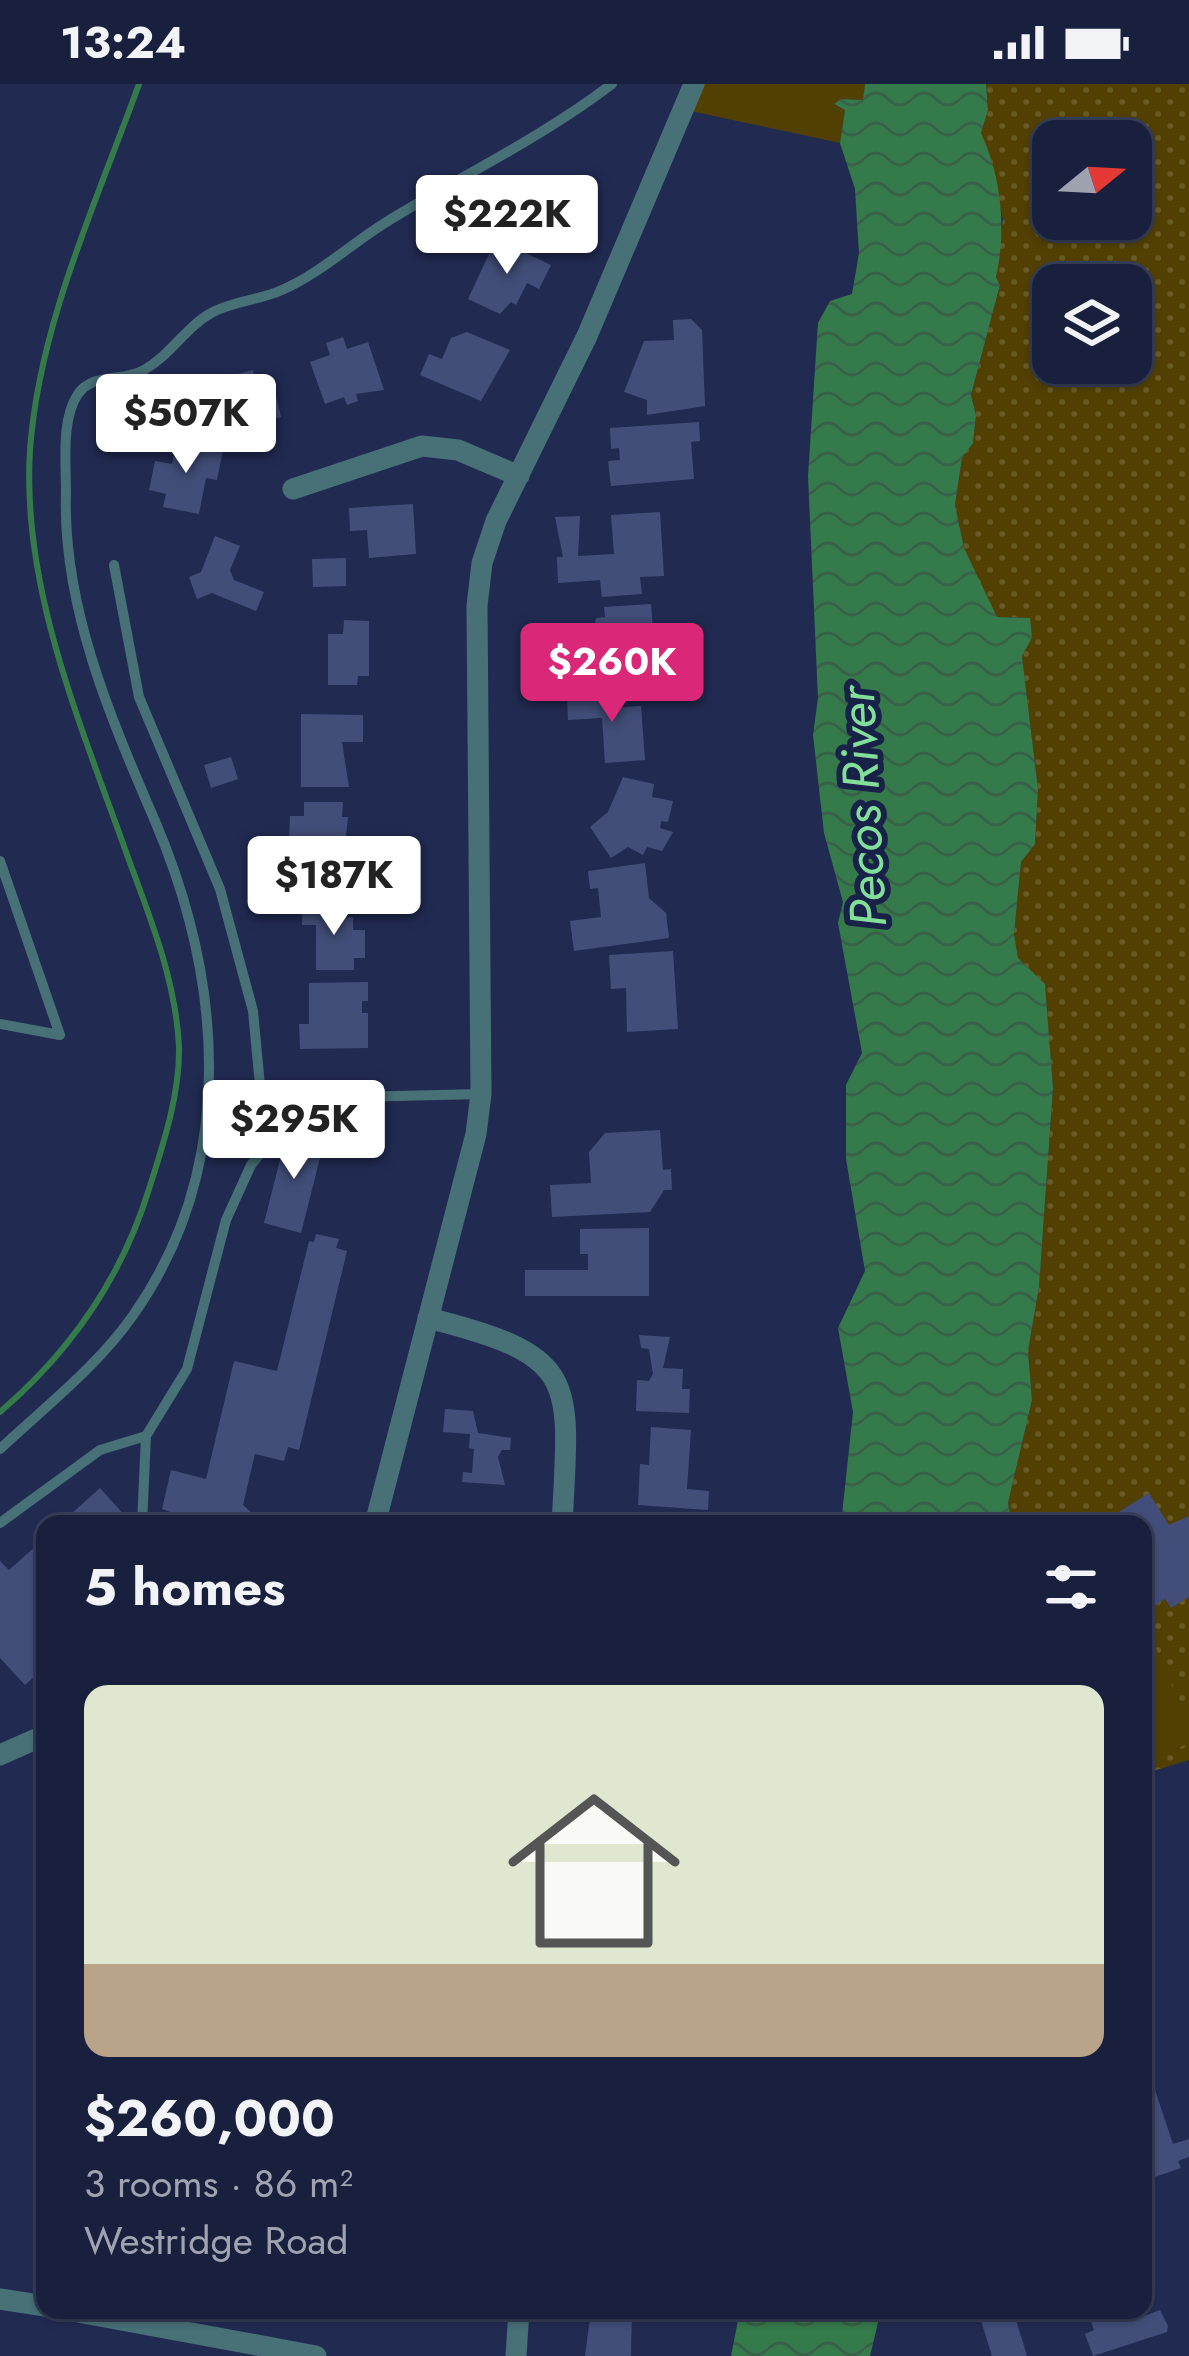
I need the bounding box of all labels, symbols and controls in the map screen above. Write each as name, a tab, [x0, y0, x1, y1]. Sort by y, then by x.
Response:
text: 13:24	[60, 10, 186, 75]
north arrow	[1032, 120, 1152, 240]
map controls	[1032, 120, 1152, 384]
pin: $222K	[423, 175, 591, 277]
text: $222K	[443, 185, 571, 242]
button: layers	[1032, 264, 1152, 384]
pin: $507K	[102, 374, 270, 476]
text: $507K	[123, 384, 249, 441]
pin: $260K	[528, 623, 696, 725]
text: $260K	[547, 633, 677, 690]
water label: Pecos River	[819, 682, 905, 929]
pin: $187K	[250, 836, 418, 938]
text: $187K	[275, 846, 393, 903]
pin: $295K	[210, 1080, 378, 1182]
text: $295K	[230, 1090, 358, 1147]
text: 5 homes	[84, 1550, 286, 1624]
icon: filters	[1038, 1554, 1104, 1620]
icon: home	[486, 1763, 702, 1979]
text: $260,000	[84, 2081, 335, 2155]
text: 3 rooms · 86 m²	[84, 2155, 353, 2212]
text: Westridge Road	[84, 2212, 349, 2269]

